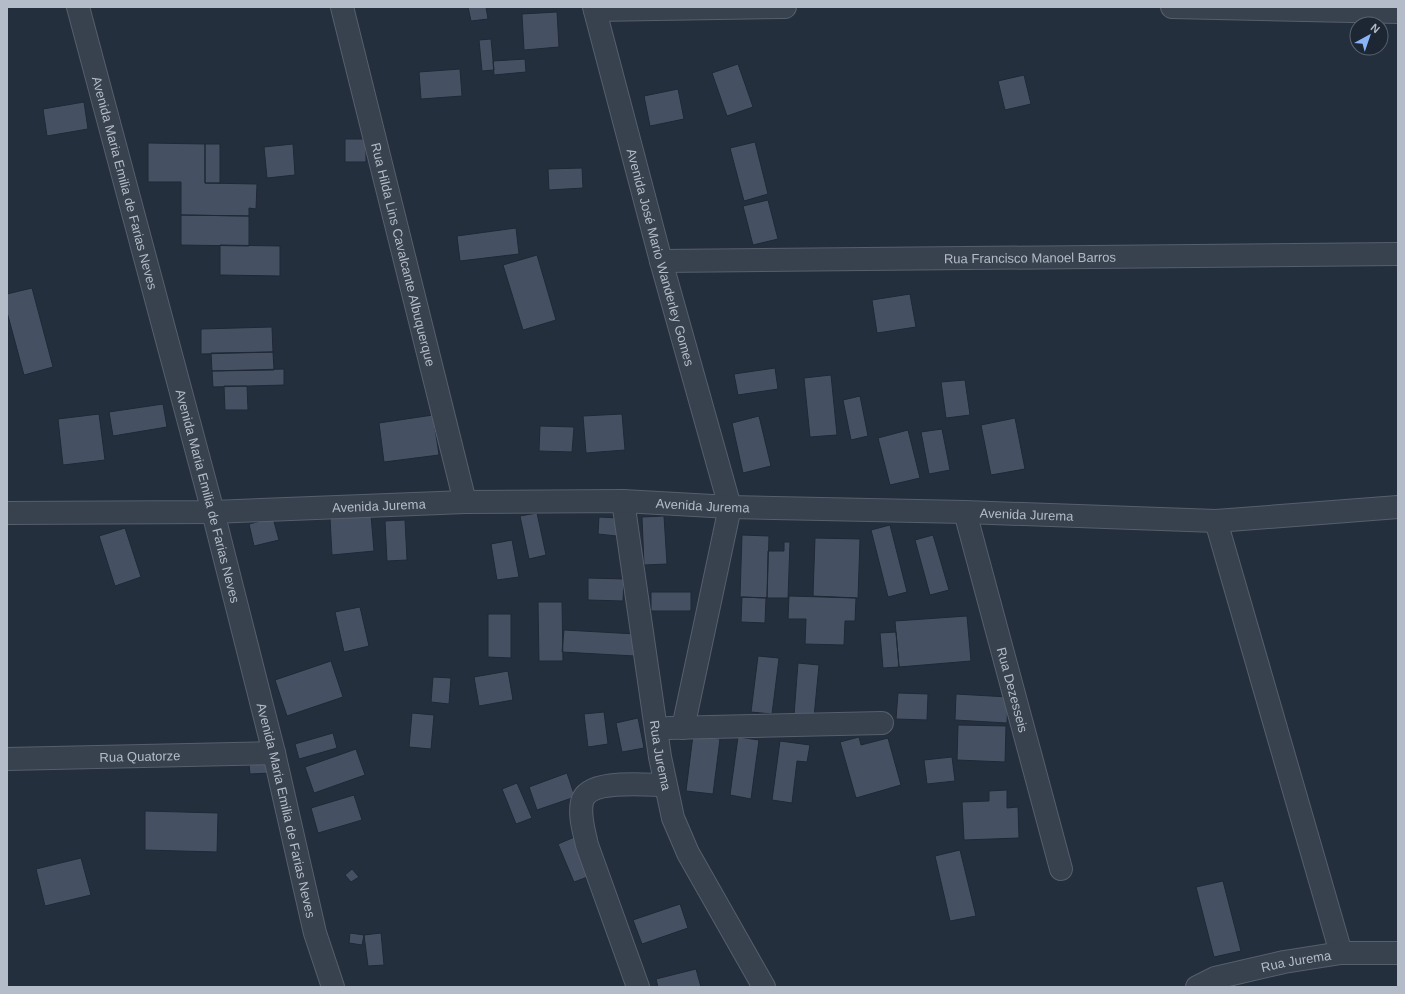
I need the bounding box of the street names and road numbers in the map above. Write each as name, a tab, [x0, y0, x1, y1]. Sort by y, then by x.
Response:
street label: Avenida Maria Emilia de Farias Neves	[89, 75, 160, 292]
street label: Rua Hilda Lins Cavalcante Albuquerque	[368, 141, 438, 368]
street label: Avenida José Mario Wanderley Gomes	[624, 147, 697, 368]
street label: Rua Francisco Manoel Barros	[944, 250, 1117, 266]
street label: Avenida Maria Emilia de Farias Neves	[172, 388, 243, 605]
street label: Avenida Jurema	[655, 496, 750, 515]
street label: Avenida Jurema	[332, 497, 427, 515]
street label: Avenida Jurema	[979, 506, 1074, 524]
street label: Rua Dezesseis	[994, 646, 1031, 734]
street label: Avenida Maria Emilia de Farias Neves	[254, 701, 318, 920]
street label: Rua Jurema	[647, 719, 674, 792]
street label: Rua Quatorze	[99, 748, 181, 765]
street label: Rua Jurema	[1260, 948, 1333, 975]

